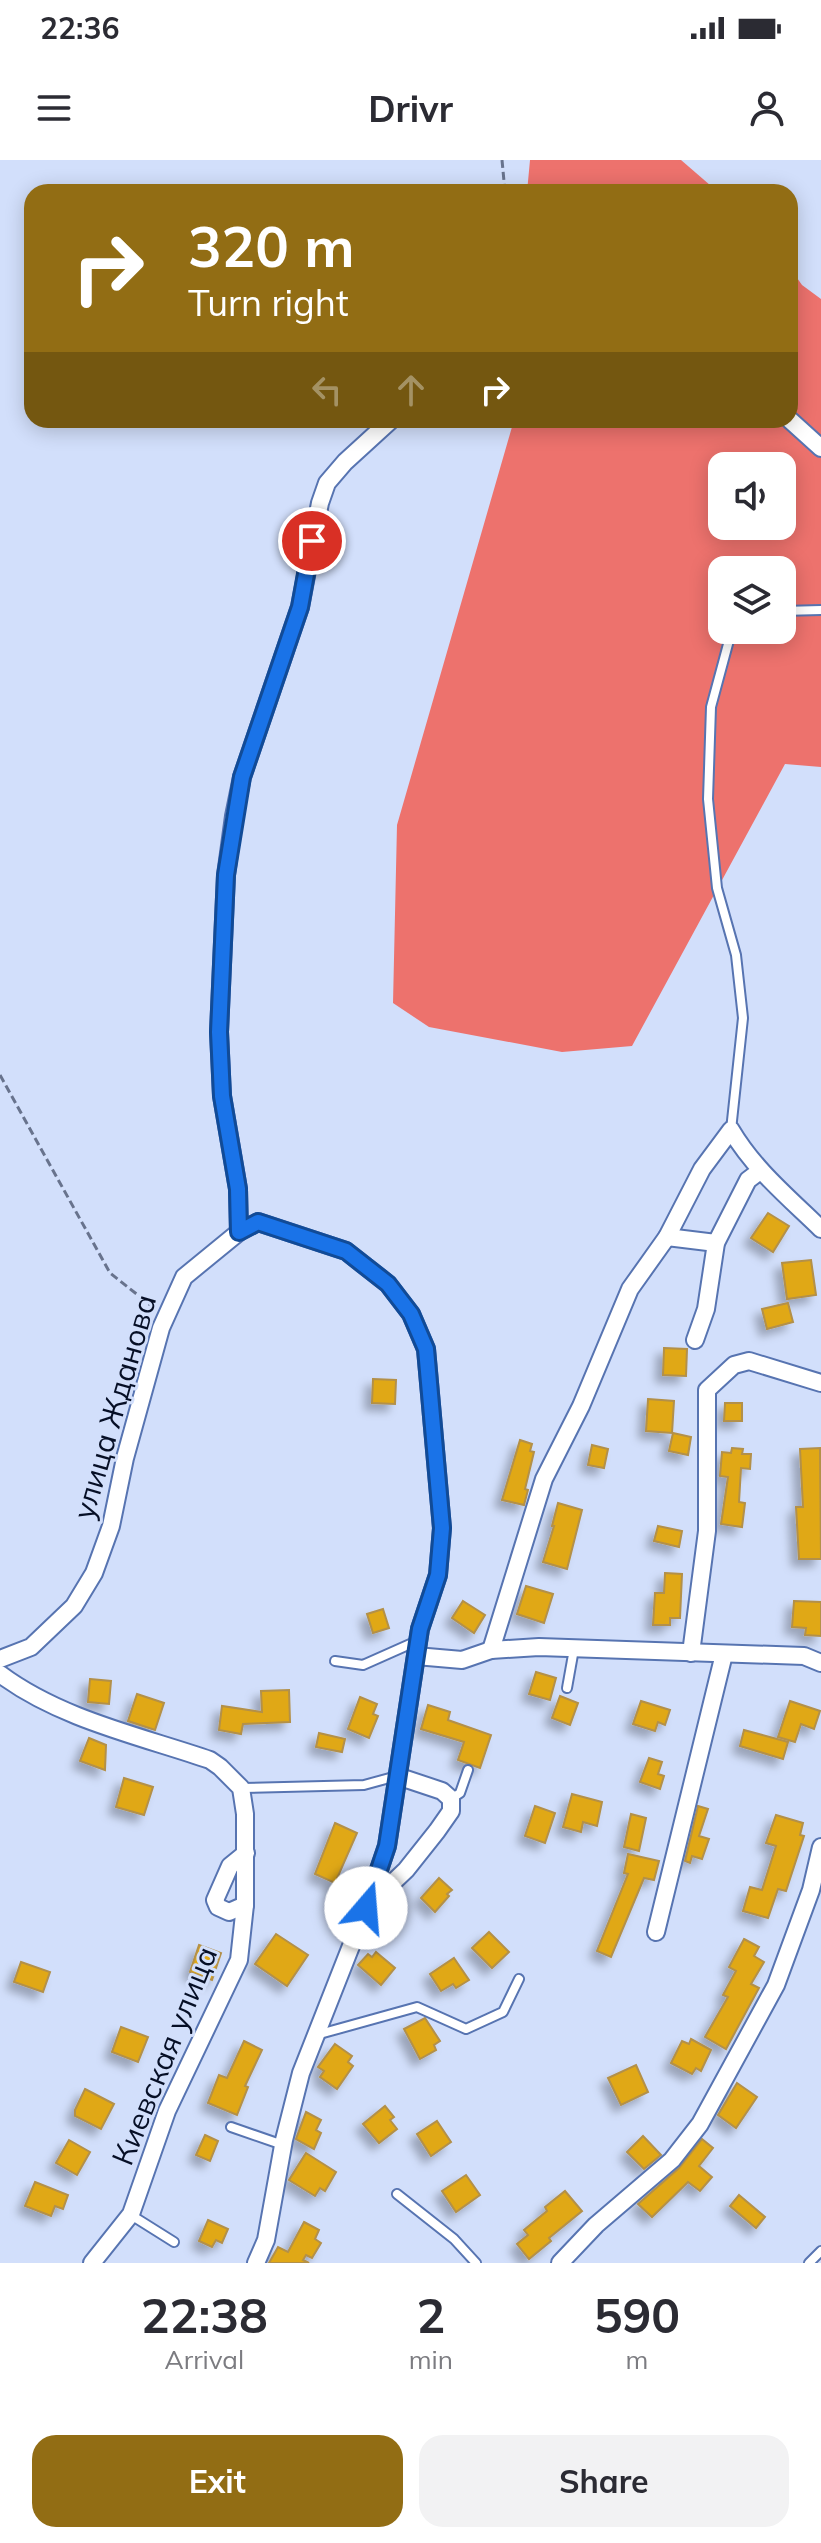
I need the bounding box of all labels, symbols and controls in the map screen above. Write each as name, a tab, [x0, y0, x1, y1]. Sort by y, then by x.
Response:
text: 22:36	[40, 9, 119, 47]
icon: menu	[32, 86, 76, 130]
text: Drivr	[368, 86, 453, 131]
icon: person	[745, 86, 789, 130]
text: 320 m	[188, 211, 355, 281]
icon: right	[56, 216, 160, 320]
text: Turn right	[188, 280, 349, 325]
icon: left	[305, 368, 349, 412]
icon: ahead	[389, 368, 433, 412]
icon: right	[473, 368, 517, 412]
map controls	[708, 452, 796, 644]
button: sound	[708, 452, 796, 540]
pin	[278, 507, 346, 575]
icon: arrive	[290, 519, 334, 563]
button: layers	[708, 556, 796, 644]
street label: улица Жданова	[64, 1290, 164, 1524]
position arrow	[324, 1866, 408, 1950]
street label: Киевская улица	[103, 1941, 225, 2170]
text: 22:38	[141, 2285, 268, 2345]
text: 2	[416, 2285, 445, 2345]
text: 590	[594, 2285, 680, 2345]
text: Arrival	[165, 2343, 244, 2376]
text: min	[409, 2343, 453, 2376]
text: m	[626, 2343, 648, 2376]
button: Exit	[32, 2435, 403, 2527]
button: Share	[419, 2435, 789, 2527]

